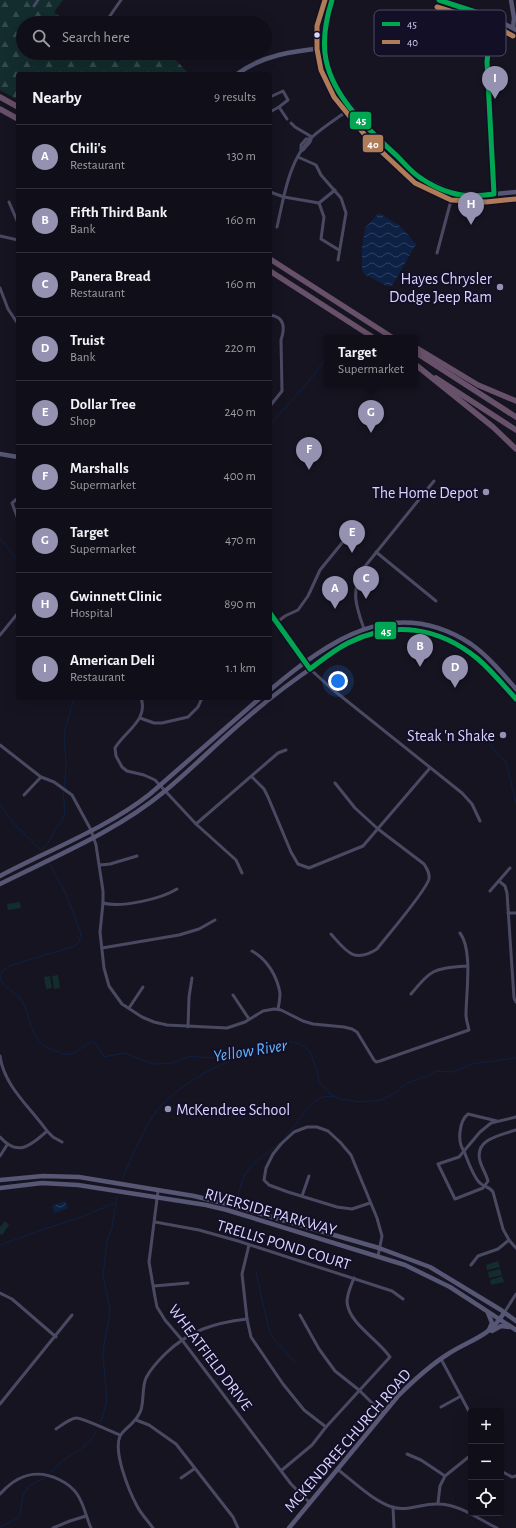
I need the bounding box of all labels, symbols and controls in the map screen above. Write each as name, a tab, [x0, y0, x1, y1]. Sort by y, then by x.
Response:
legend	[374, 10, 506, 56]
search box	[16, 16, 272, 60]
text: 45	[407, 19, 417, 30]
icon: search	[30, 27, 52, 49]
text: Search here	[62, 30, 130, 45]
unlabelled marker	[312, 30, 322, 40]
text: 40	[407, 37, 418, 48]
pin: I	[482, 66, 508, 99]
text: Nearby	[32, 89, 82, 106]
text: 9 results	[214, 91, 256, 104]
line badge: 45	[349, 111, 372, 130]
text: 45	[356, 115, 366, 126]
line badge: 40	[362, 134, 384, 153]
text: 40	[367, 139, 379, 150]
text: Chili's	[70, 141, 106, 156]
text: A	[41, 150, 49, 163]
text: 130 m	[227, 150, 256, 163]
text: Restaurant	[70, 159, 125, 172]
pin: H	[458, 192, 484, 225]
text: Fifth Third Bank	[70, 205, 167, 220]
text: B	[41, 214, 49, 227]
text: 160 m	[226, 214, 256, 227]
text: Bank	[70, 223, 96, 236]
text: Panera Bread	[70, 269, 151, 284]
place label: Hayes Chrysler Dodge Jeep Ram	[389, 271, 493, 305]
text: C	[42, 278, 48, 291]
text: 160 m	[226, 278, 256, 291]
marker: Hayes Chrysler Dodge Jeep Ram	[495, 282, 505, 292]
text: Restaurant	[70, 287, 125, 300]
text: Truist	[70, 333, 105, 348]
popup	[324, 335, 418, 387]
text: D	[41, 342, 49, 355]
text: 220 m	[225, 342, 256, 355]
text: Target	[338, 345, 377, 360]
text: Bank	[70, 351, 96, 364]
text: Supermarket	[338, 363, 404, 376]
text: Dollar Tree	[70, 397, 136, 412]
pin: G	[358, 400, 384, 433]
text: E	[42, 406, 48, 419]
text: 240 m	[224, 406, 256, 419]
text: Shop	[70, 415, 96, 428]
pin: F	[296, 437, 322, 470]
text: Marshalls	[70, 461, 129, 476]
text: F	[42, 470, 48, 483]
text: 400 m	[223, 470, 256, 483]
text: Supermarket	[70, 479, 136, 492]
place label: The Home Depot	[372, 485, 478, 501]
marker: The Home Depot	[481, 487, 491, 497]
pin: E	[339, 520, 365, 553]
text: Target	[70, 525, 108, 540]
text: G	[41, 534, 49, 547]
text: 470 m	[225, 534, 256, 547]
text: Supermarket	[70, 543, 136, 556]
pin: C	[353, 566, 379, 599]
pin: A	[322, 576, 348, 609]
text: Gwinnett Clinic	[70, 589, 162, 604]
text: H	[40, 598, 50, 611]
text: 890 m	[224, 598, 256, 611]
text: Hospital	[70, 607, 113, 620]
line badge: 45	[374, 621, 397, 640]
text: 45	[381, 626, 391, 637]
pin: B	[407, 634, 433, 667]
text: American Deli	[70, 653, 155, 668]
pin: D	[442, 655, 468, 688]
text: I	[43, 662, 47, 675]
text: 1.1 km	[226, 662, 256, 675]
text: Restaurant	[70, 671, 125, 684]
your location	[328, 671, 348, 691]
place label: Steak 'n Shake	[407, 728, 495, 744]
marker: Steak 'n Shake	[498, 730, 508, 740]
water label: Yellow River	[212, 1036, 289, 1065]
place label: McKendree School	[176, 1102, 290, 1118]
marker: McKendree School	[163, 1104, 173, 1114]
street label: RIVERSIDE PARKWAY	[203, 1185, 339, 1239]
street label: TRELLIS POND COURT	[215, 1217, 353, 1273]
street label: WHEATFIELD DRIVE	[165, 1302, 255, 1414]
street label: MCKENDREE CHURCH ROAD	[281, 1366, 414, 1515]
map controls	[468, 1408, 504, 1516]
button: +	[468, 1408, 504, 1444]
button: −	[468, 1444, 504, 1480]
button: locate	[468, 1480, 504, 1516]

